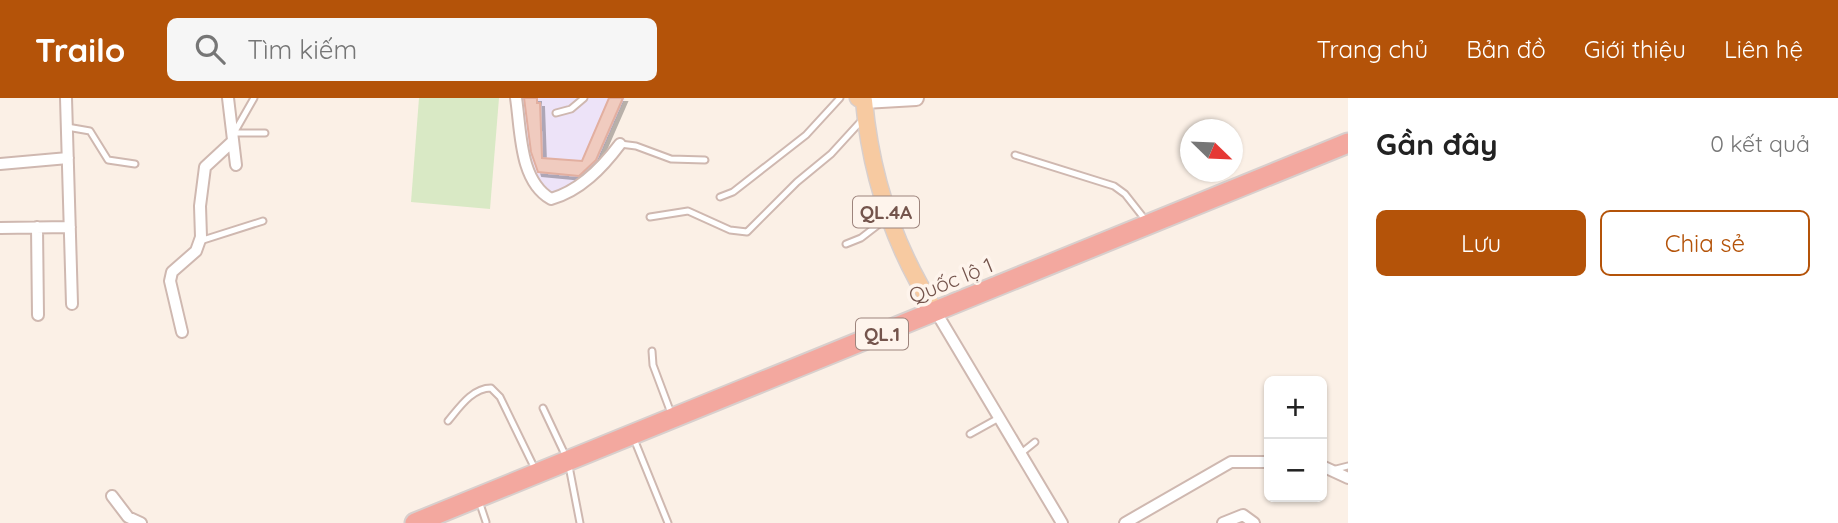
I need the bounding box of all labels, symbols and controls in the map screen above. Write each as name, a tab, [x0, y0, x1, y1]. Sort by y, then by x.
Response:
search box	[167, 18, 657, 81]
text: Trailo	[35, 29, 125, 70]
icon: search	[191, 30, 229, 68]
text: Tìm kiếm	[247, 33, 357, 66]
text: Trang chủ	[1316, 34, 1428, 64]
text: Bản đồ	[1466, 34, 1546, 64]
text: Giới thiệu	[1584, 34, 1686, 64]
text: Liên hệ	[1724, 34, 1803, 64]
north arrow	[1180, 119, 1243, 182]
text: Gần đây	[1376, 125, 1498, 163]
text: 0 kết quả	[1710, 129, 1810, 158]
road number: QL.4A	[853, 196, 919, 228]
button: Lưu	[1376, 210, 1586, 276]
button: Chia sẻ	[1600, 210, 1810, 276]
street label: Quốc lộ 1	[905, 251, 997, 309]
road number: QL.1	[856, 318, 908, 350]
map controls	[1264, 376, 1327, 502]
button: +	[1264, 376, 1327, 439]
button: −	[1264, 439, 1327, 502]

